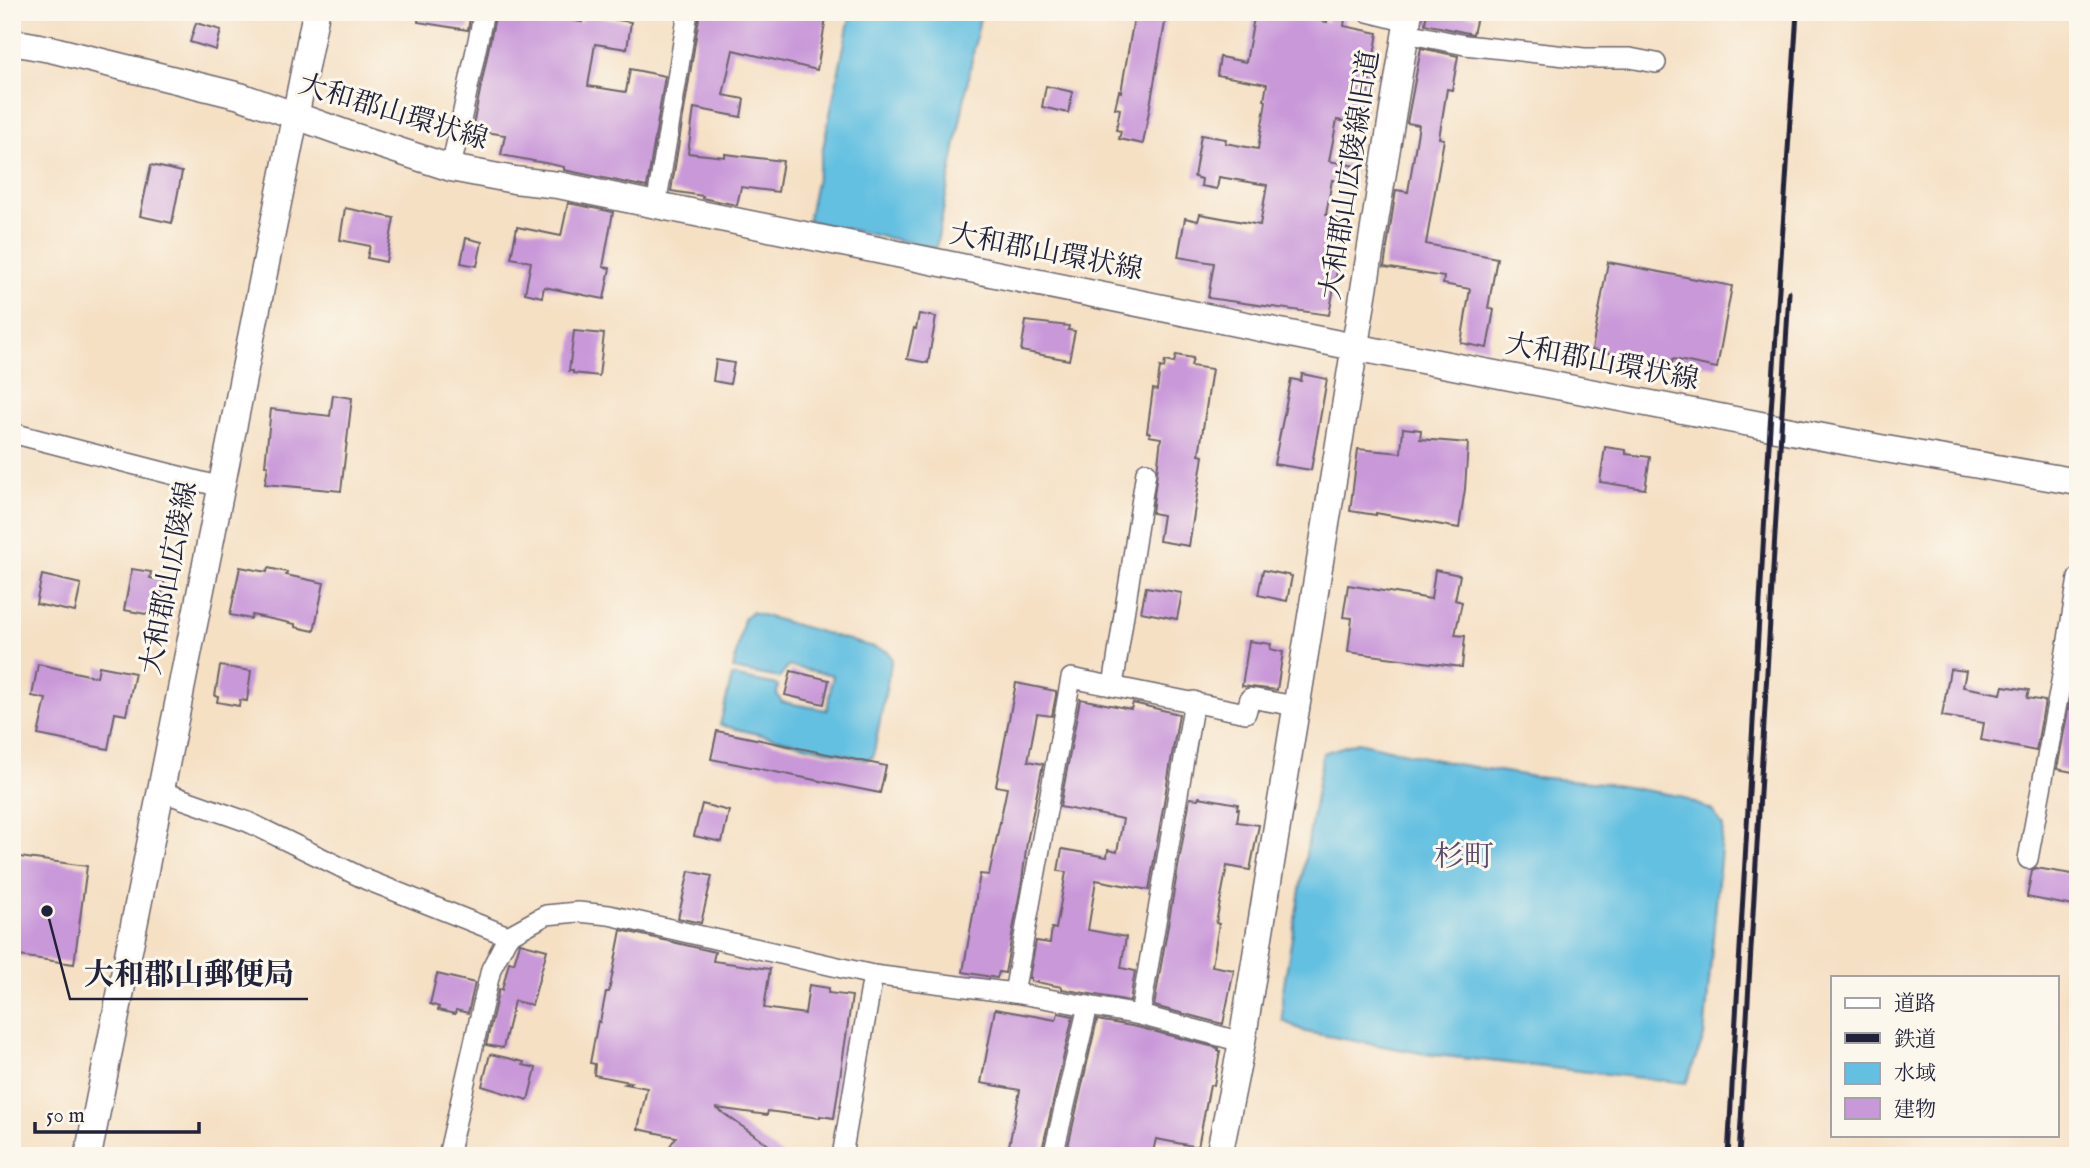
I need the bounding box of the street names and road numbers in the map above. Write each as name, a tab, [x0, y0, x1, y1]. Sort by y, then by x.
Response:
street label: 大和郡山広陵線旧道	[1314, 48, 1388, 302]
street label: 大和郡山環状線	[294, 68, 492, 158]
street label: 大和郡山環状線	[946, 217, 1146, 289]
street label: 大和郡山環状線	[1502, 327, 1702, 399]
street label: 大和郡山広陵線	[134, 478, 206, 678]

